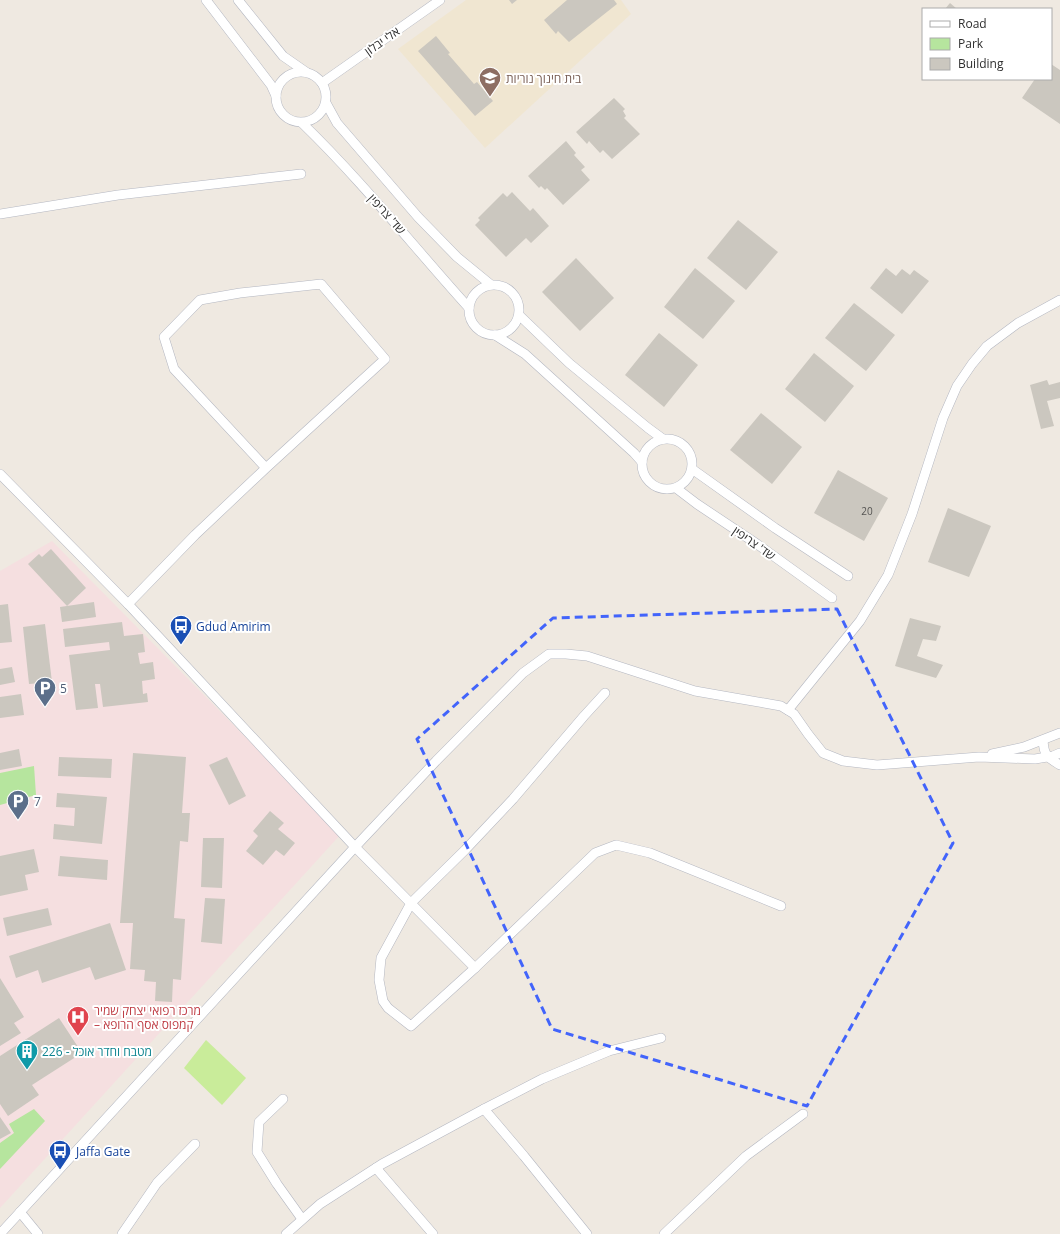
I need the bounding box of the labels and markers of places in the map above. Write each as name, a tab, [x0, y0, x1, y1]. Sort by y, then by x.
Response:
school or university icon: בית חינוך נוריות	[477, 65, 503, 98]
place label: בית חינוך נוריות	[506, 70, 582, 87]
bus stop icon: Gdud Amirim	[168, 613, 194, 646]
place label: Gdud Amirim	[196, 618, 271, 635]
parking icon: 5	[32, 675, 58, 708]
place label: 5	[60, 680, 67, 697]
parking icon: 7	[5, 788, 31, 821]
place label: 7	[34, 793, 41, 810]
place label: מרכז רפואי יצחק שמיר – קמפוס אסף הרופא	[94, 1002, 201, 1033]
hospital icon: מרכז רפואי יצחק שמיר – קמפוס אסף הרופא	[65, 1004, 91, 1037]
building icon: 226 - מטבח וחדר אוכל	[14, 1038, 40, 1071]
place label: 226 - מטבח וחדר אוכל	[42, 1043, 152, 1060]
bus stop icon: Jaffa Gate	[47, 1138, 73, 1171]
place label: Jaffa Gate	[75, 1143, 130, 1160]

